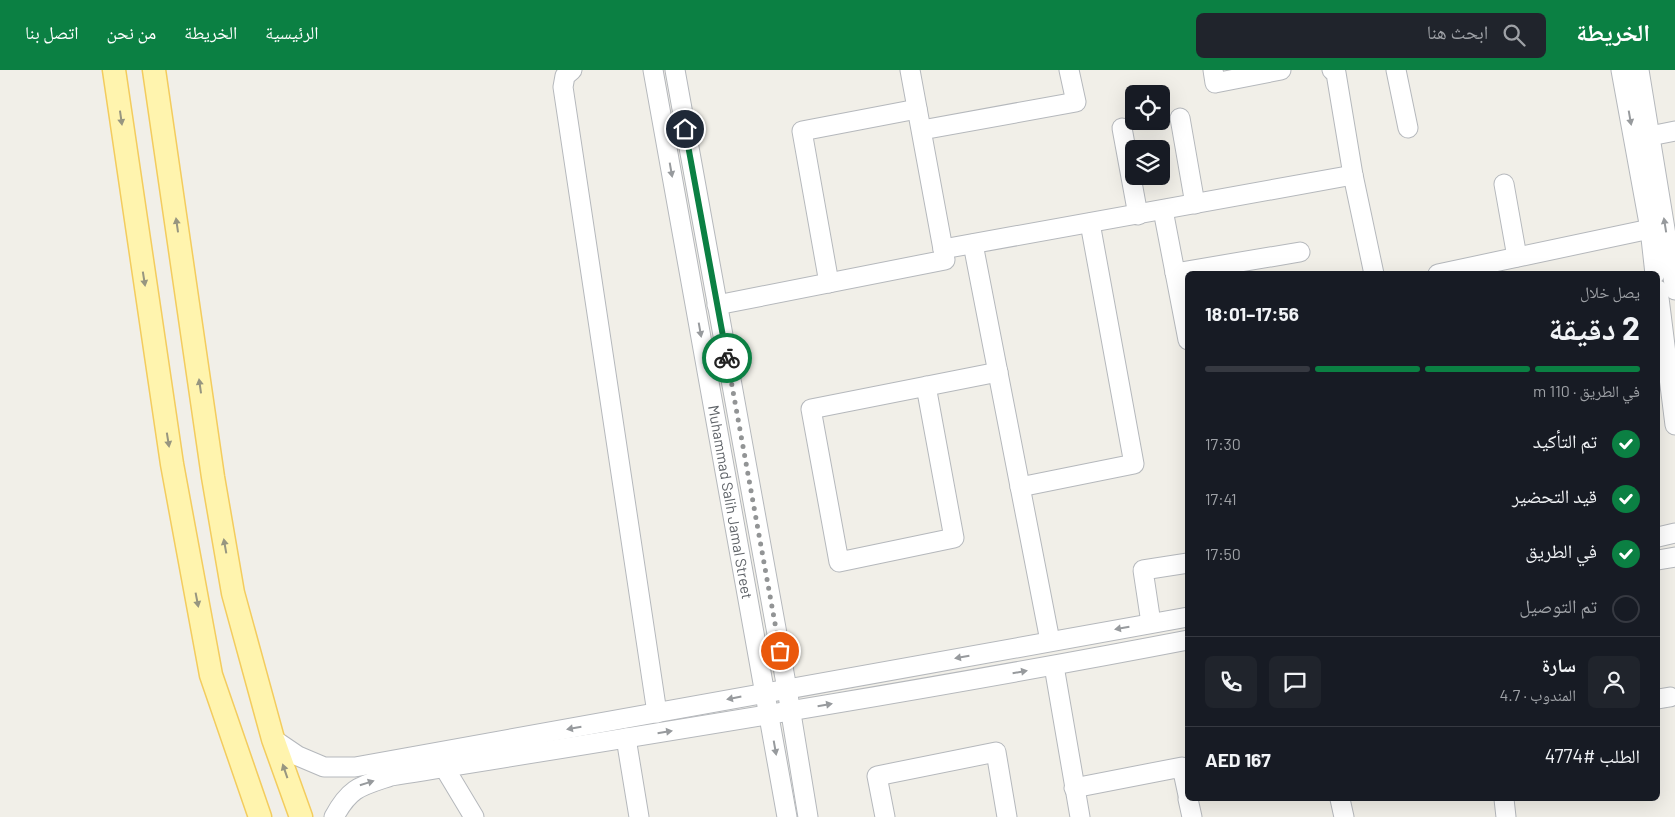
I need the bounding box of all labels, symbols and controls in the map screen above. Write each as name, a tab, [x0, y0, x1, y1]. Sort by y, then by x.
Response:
search box	[1196, 13, 1546, 58]
text: الخريطة	[1576, 17, 1650, 46]
text: ابحث هنا	[1427, 20, 1488, 43]
text: اتصل بنا	[25, 21, 78, 43]
text: من نحن	[106, 21, 156, 43]
text: الخريطة	[184, 21, 237, 43]
text: الرئيسية	[265, 21, 319, 43]
icon: search	[1500, 21, 1528, 49]
map controls	[1125, 85, 1170, 185]
button: locate	[1125, 85, 1170, 130]
pin	[664, 108, 706, 150]
one-way arrow	[1626, 110, 1634, 126]
one-way arrow	[117, 111, 125, 127]
icon: home	[671, 115, 699, 143]
button: layers	[1125, 140, 1170, 185]
one-way arrow	[667, 162, 675, 178]
one-way arrow	[172, 217, 180, 233]
one-way arrow	[1660, 217, 1668, 233]
one-way arrow	[140, 271, 148, 287]
text: يصل خلال	[1580, 282, 1640, 301]
text: 17:56–18:01	[1205, 302, 1299, 325]
text: 2 دقيقة	[1548, 308, 1640, 346]
one-way arrow	[696, 322, 704, 338]
courier	[702, 333, 752, 383]
icon: bike	[713, 344, 741, 372]
one-way arrow	[196, 378, 204, 394]
text: في الطريق · 110 m	[1533, 381, 1640, 400]
street label: Muhammad Salih Jamal Street	[705, 404, 757, 600]
text: تم التأكيد	[1533, 429, 1597, 452]
icon: check	[1612, 430, 1640, 458]
one-way arrow	[164, 432, 172, 448]
text: 17:30	[1205, 434, 1241, 453]
text: قيد التحضير	[1512, 484, 1597, 507]
icon: check	[1612, 485, 1640, 513]
text: 17:41	[1205, 489, 1237, 508]
one-way arrow	[221, 538, 229, 554]
text: في الطريق	[1525, 539, 1597, 562]
icon: check	[1612, 540, 1640, 568]
text: 17:50	[1205, 544, 1241, 563]
one-way arrow	[193, 592, 201, 608]
text: تم التوصيل	[1519, 594, 1597, 617]
one-way arrow	[1114, 625, 1130, 633]
pin	[759, 630, 801, 672]
icon: bag	[766, 637, 794, 665]
one-way arrow	[954, 653, 970, 661]
text: سارة	[1542, 653, 1576, 676]
button: phone	[1205, 656, 1257, 708]
button: chat	[1269, 656, 1321, 708]
button: person	[1588, 656, 1640, 708]
one-way arrow	[1012, 667, 1028, 675]
text: المندوب · 4.7	[1499, 685, 1576, 704]
one-way arrow	[725, 695, 741, 703]
one-way arrow	[818, 701, 834, 709]
one-way arrow	[565, 724, 581, 732]
one-way arrow	[658, 728, 674, 736]
one-way arrow	[772, 740, 780, 756]
text: الطلب #4774	[1545, 744, 1640, 767]
text: AED 167	[1205, 748, 1271, 771]
one-way arrow	[280, 763, 288, 778]
one-way arrow	[360, 779, 375, 787]

